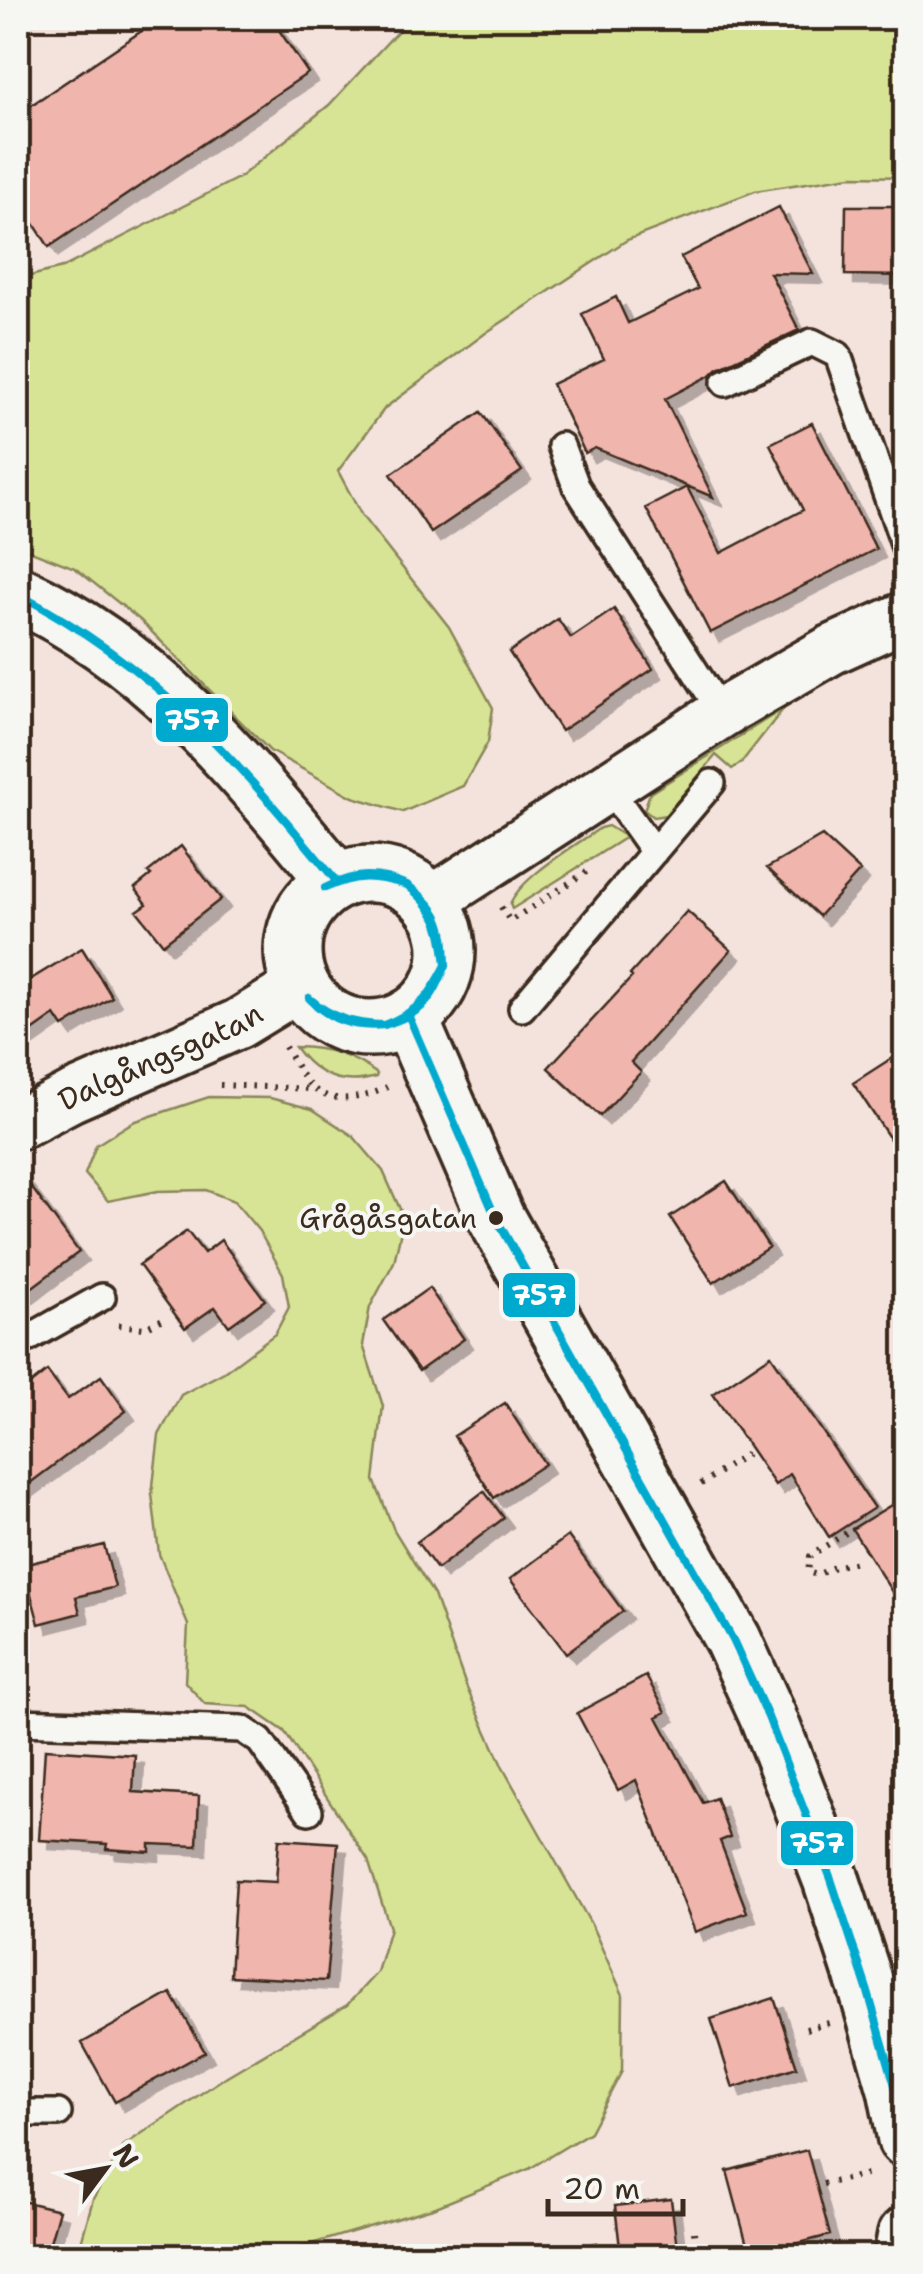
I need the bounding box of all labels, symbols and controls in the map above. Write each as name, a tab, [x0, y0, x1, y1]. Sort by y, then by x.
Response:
line badge: 757	[154, 696, 230, 744]
text: 757	[164, 701, 220, 739]
street label: Dalgångsgatan	[51, 993, 270, 1120]
place label: Grågåsgatan	[299, 1199, 477, 1237]
marker: Grågåsgatan	[486, 1208, 506, 1228]
line badge: 757	[501, 1271, 577, 1319]
text: 757	[511, 1276, 567, 1314]
line badge: 757	[779, 1819, 855, 1867]
text: 757	[789, 1824, 845, 1862]
north arrow	[55, 2119, 155, 2219]
text: N	[104, 2136, 148, 2175]
scale bar	[548, 2154, 683, 2216]
text: 20 m	[563, 2168, 640, 2209]

